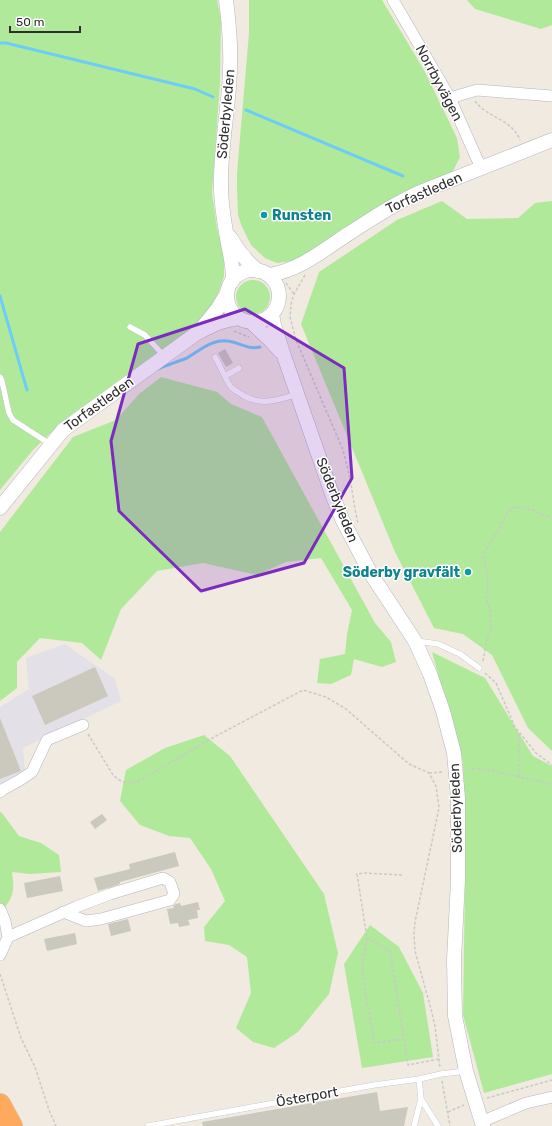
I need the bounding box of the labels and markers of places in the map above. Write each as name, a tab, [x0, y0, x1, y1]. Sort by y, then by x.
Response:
place label: Runsten	[272, 207, 331, 224]
marker: Runsten	[259, 210, 269, 220]
place label: Söderby gravfält	[343, 564, 460, 581]
marker: Söderby gravfält	[463, 567, 473, 577]

